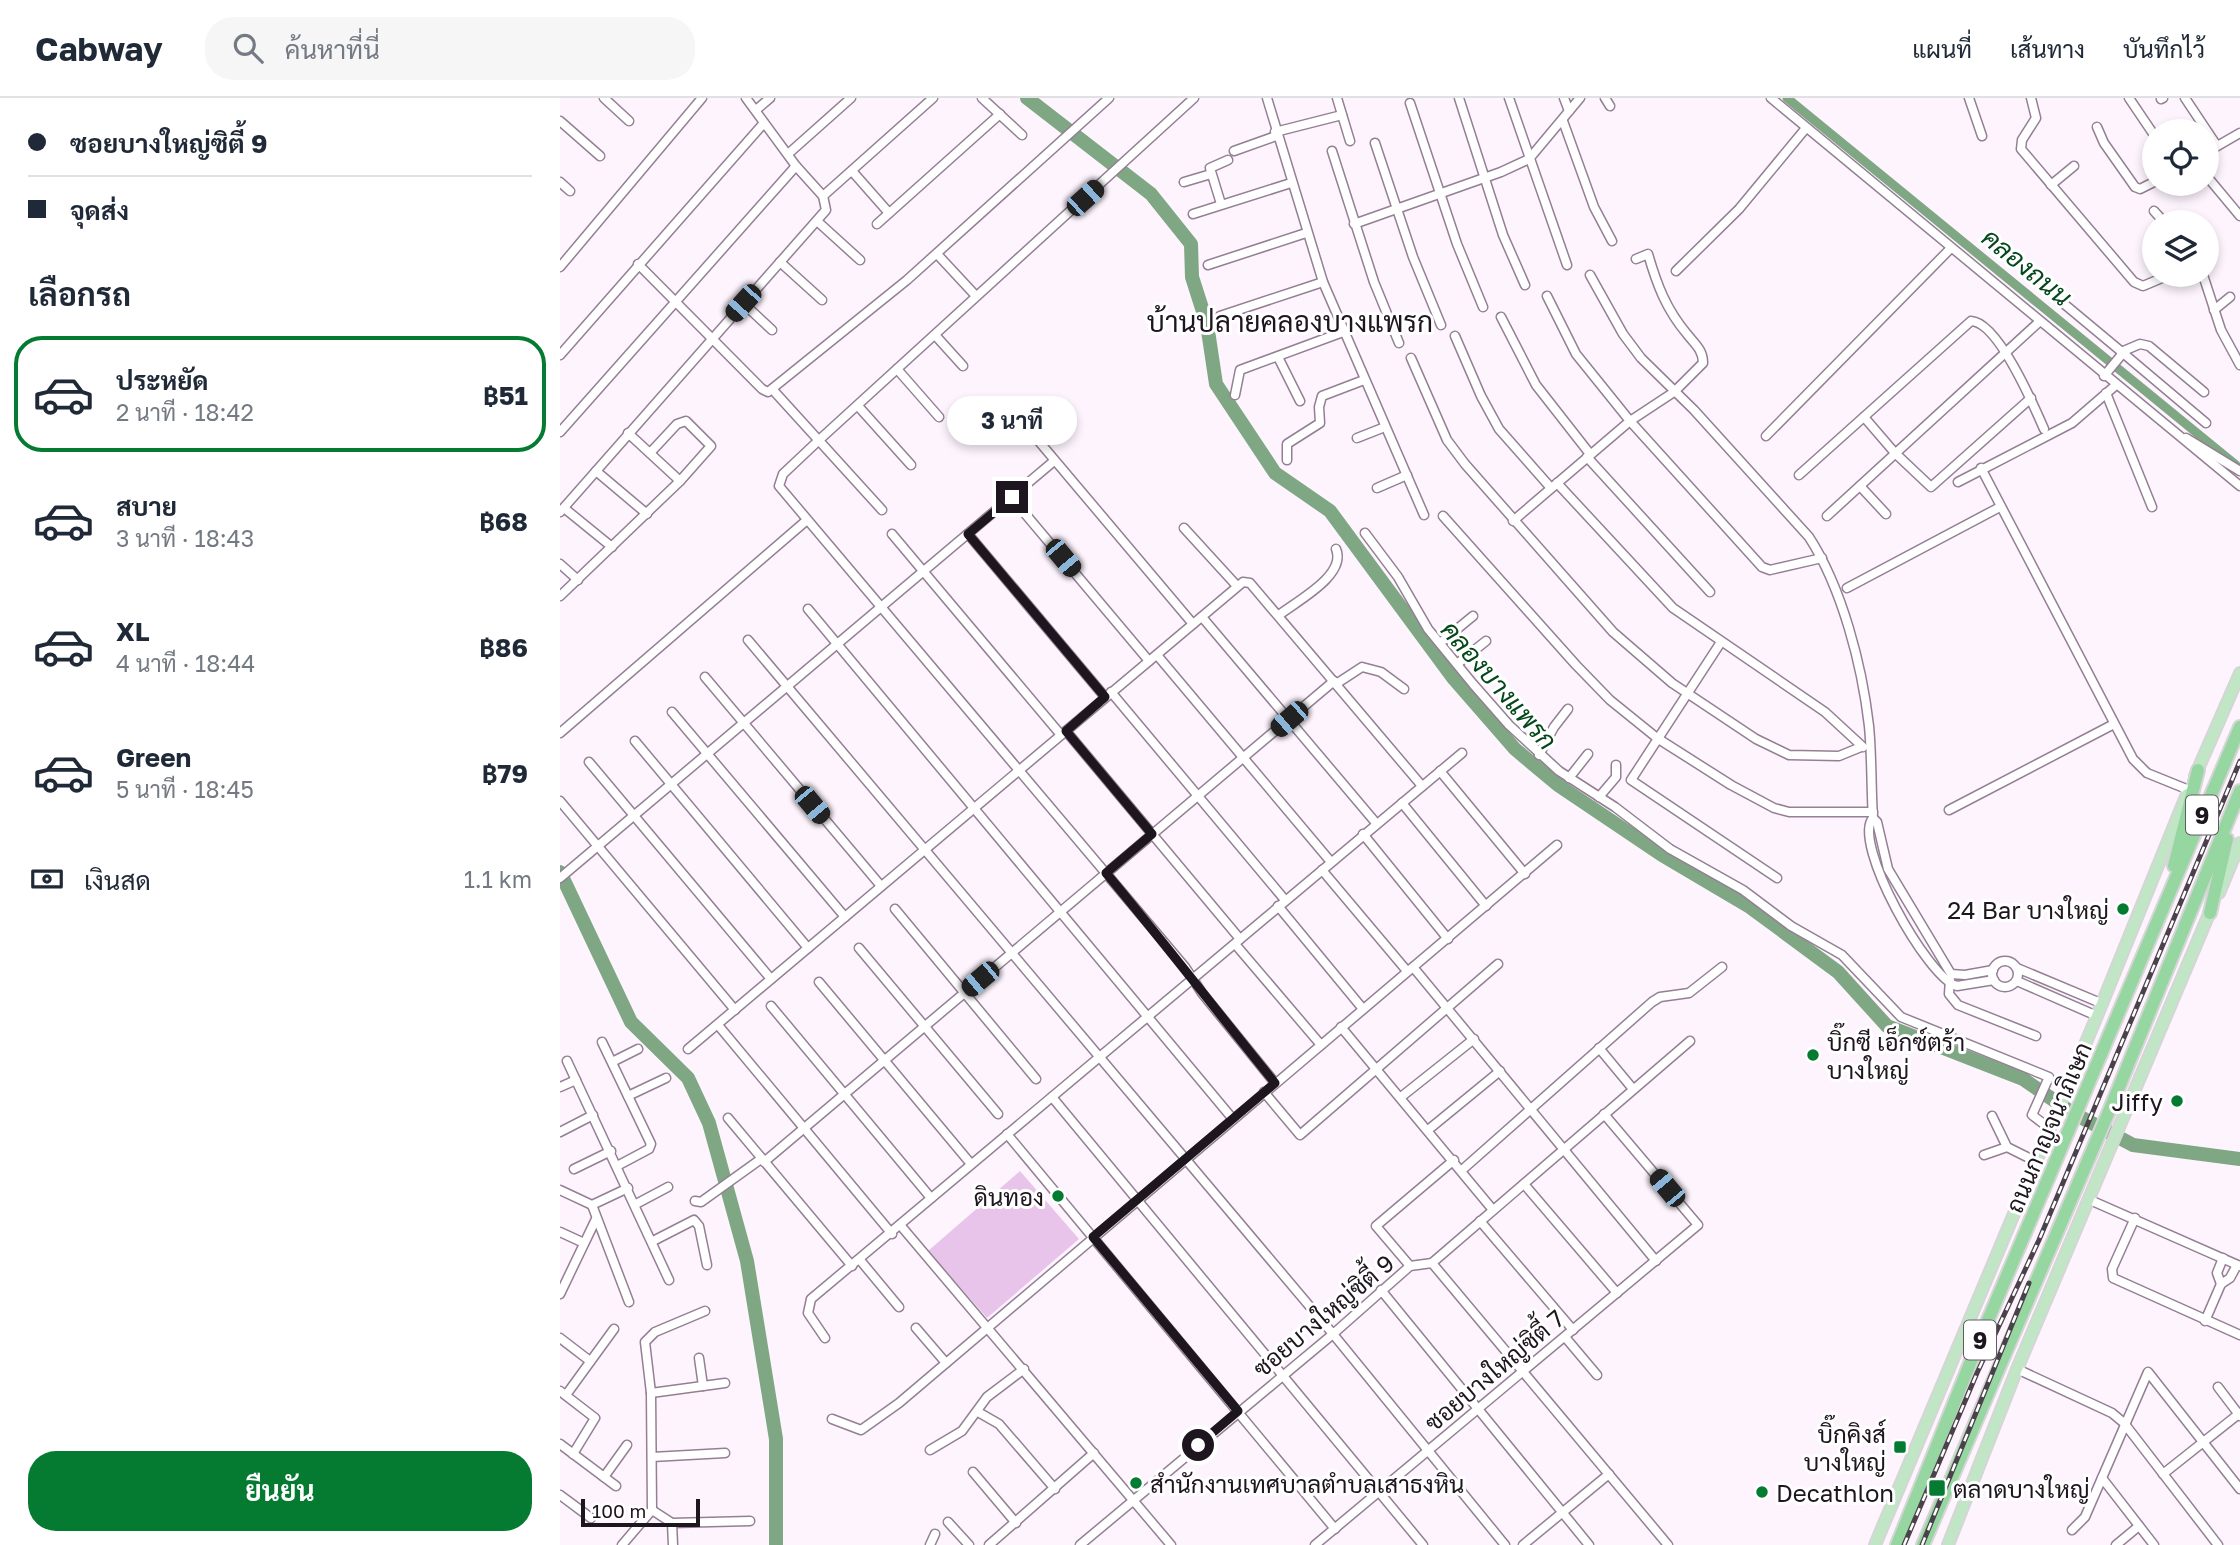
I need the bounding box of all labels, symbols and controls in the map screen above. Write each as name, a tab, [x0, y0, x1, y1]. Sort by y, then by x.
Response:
search box	[205, 17, 695, 80]
text: Cabway	[35, 29, 163, 68]
icon: search	[229, 29, 267, 67]
text: ค้นหาที่นี่	[285, 34, 380, 65]
text: แผนที่	[1912, 34, 1972, 63]
text: เส้นทาง	[2010, 34, 2085, 63]
text: บันทึกไว้	[2123, 34, 2205, 63]
map controls	[2142, 119, 2219, 287]
button: locate	[2142, 119, 2219, 196]
text: ซอยบางใหญ่ซิตี้ 9	[70, 128, 268, 159]
car	[1063, 176, 1108, 220]
text: จุดส่ง	[70, 195, 129, 226]
button: layers	[2142, 210, 2219, 287]
water label: คลองถนน	[1976, 222, 2078, 313]
text: เลือกรถ	[28, 275, 131, 313]
car	[722, 280, 765, 326]
district label: บ้านปลายคลองบางแพรก	[1147, 304, 1433, 338]
icon: car	[32, 363, 95, 426]
text: ประหยัด	[116, 365, 209, 396]
text: ฿51	[483, 380, 528, 411]
callout: 3 นาที	[947, 396, 1077, 444]
text: 2 นาที · 18:42	[116, 398, 254, 426]
text: 3 นาที	[981, 406, 1043, 434]
route end	[996, 481, 1028, 513]
icon: car	[32, 489, 95, 552]
text: สบาย	[116, 491, 177, 522]
text: ฿68	[479, 506, 528, 537]
text: 3 นาที · 18:43	[116, 524, 254, 552]
car	[1042, 535, 1085, 581]
water label: คลองบางแพรก	[1435, 614, 1563, 756]
icon: car	[32, 615, 95, 678]
text: XL	[116, 616, 150, 647]
text: ฿86	[479, 632, 528, 663]
text: 4 นาที · 18:44	[116, 649, 255, 677]
car	[1267, 697, 1312, 741]
icon: car	[32, 741, 95, 804]
text: Green	[116, 742, 191, 773]
text: ฿79	[482, 758, 528, 789]
text: 5 นาที · 18:45	[116, 775, 254, 803]
car	[791, 782, 834, 828]
road number: 9	[2186, 796, 2218, 834]
icon: cash	[28, 860, 66, 898]
text: เงินสด	[84, 865, 151, 896]
text: 1.1 km	[464, 865, 532, 893]
place label: 24 Bar บางใหญ่	[1947, 895, 2109, 925]
marker: 24 Bar บางใหญ่	[2115, 901, 2131, 917]
car	[958, 957, 1003, 1001]
place label: บิ๊กซี เอ็กซ์ตร้า บางใหญ่	[1827, 1022, 1965, 1085]
street label: ถนนกาญจนาภิเษก	[1999, 1037, 2098, 1217]
marker: บิ๊กซี เอ็กซ์ตร้า บางใหญ่	[1805, 1047, 1821, 1063]
place label: Jiffy	[2112, 1087, 2163, 1116]
marker: Jiffy	[2169, 1093, 2185, 1109]
car	[1646, 1165, 1689, 1211]
place label: ดินทอง	[974, 1182, 1044, 1211]
marker: ดินทอง	[1050, 1188, 1066, 1204]
street label: ซอยบางใหญ่ซิตี้ 9	[1243, 1243, 1400, 1383]
street label: ซอยบางใหญ่ซิตี้ 7	[1415, 1299, 1570, 1437]
road number: 9	[1964, 1320, 1996, 1359]
place label: บิ๊กคิงส์ บางใหญ่	[1804, 1414, 1886, 1477]
route start	[1182, 1429, 1214, 1461]
marker: บิ๊กคิงส์ บางใหญ่	[1892, 1439, 1908, 1455]
button: ยืนยัน	[28, 1451, 532, 1531]
place label: สำนักงานเทศบาลตำบลเสาธงหิน	[1150, 1469, 1464, 1498]
place label: ตลาดบางใหญ่	[1953, 1474, 2090, 1504]
marker: สำนักงานเทศบาลตำบลเสาธงหิน	[1128, 1475, 1144, 1491]
place label: Decathlon	[1776, 1478, 1894, 1507]
marker: ตลาดบางใหญ่	[1927, 1478, 1947, 1498]
marker: Decathlon	[1754, 1484, 1770, 1500]
scale bar	[581, 1496, 700, 1528]
text: 100 m	[592, 1499, 646, 1522]

